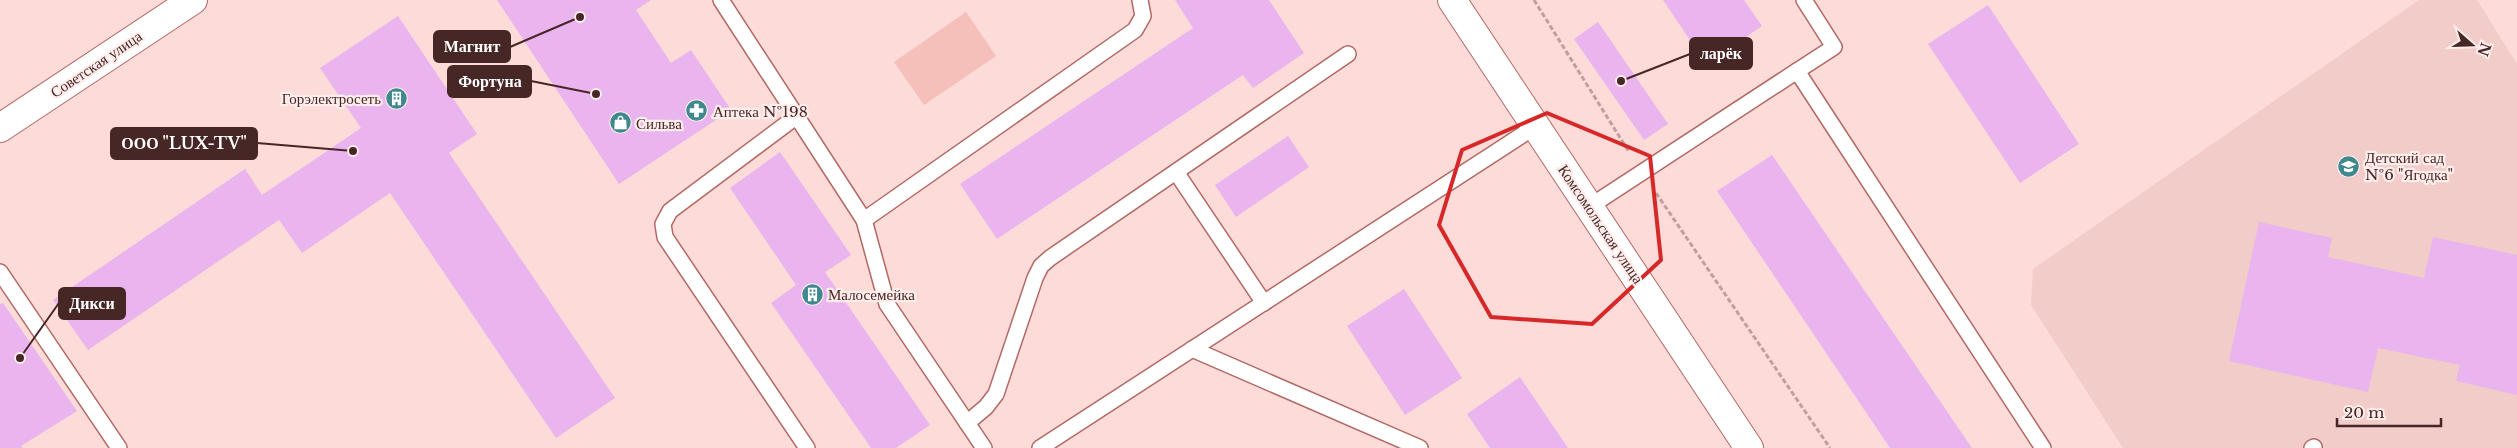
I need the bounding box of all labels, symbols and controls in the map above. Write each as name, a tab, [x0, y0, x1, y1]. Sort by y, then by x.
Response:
north arrow	[2447, 20, 2497, 70]
street label: Советская улица	[47, 26, 146, 102]
callout: Магнит	[434, 31, 510, 62]
text: Магнит	[444, 36, 500, 56]
callout: ларёк	[1690, 38, 1752, 69]
text: N	[2474, 40, 2495, 59]
text: ларёк	[1700, 43, 1743, 63]
callout: Фортуна	[448, 66, 531, 97]
text: Фортуна	[458, 71, 522, 91]
building icon: Горэлектросеть	[385, 86, 409, 110]
place label: Горэлектросеть	[282, 89, 381, 108]
pharmacy icon: Аптека №198	[685, 99, 709, 123]
place label: Аптека №198	[713, 102, 808, 121]
shop icon: Сильва	[608, 111, 632, 135]
place label: Сильва	[636, 114, 682, 133]
callout: ООО "LUX-TV"	[111, 128, 257, 159]
text: ООО "LUX-TV"	[121, 133, 247, 153]
place label: Детский сад №6 "Ягодка"	[2365, 148, 2453, 184]
school or university icon: Детский сад №6 "Ягодка"	[2337, 154, 2361, 178]
street label: Комсомольская улица	[1554, 161, 1648, 287]
building icon: Малосемейка	[800, 282, 824, 306]
place label: Малосемейка	[828, 285, 915, 304]
callout: Дикси	[59, 288, 125, 319]
text: Дикси	[69, 293, 115, 313]
scale bar	[2337, 396, 2441, 428]
text: 20 m	[2344, 403, 2384, 422]

